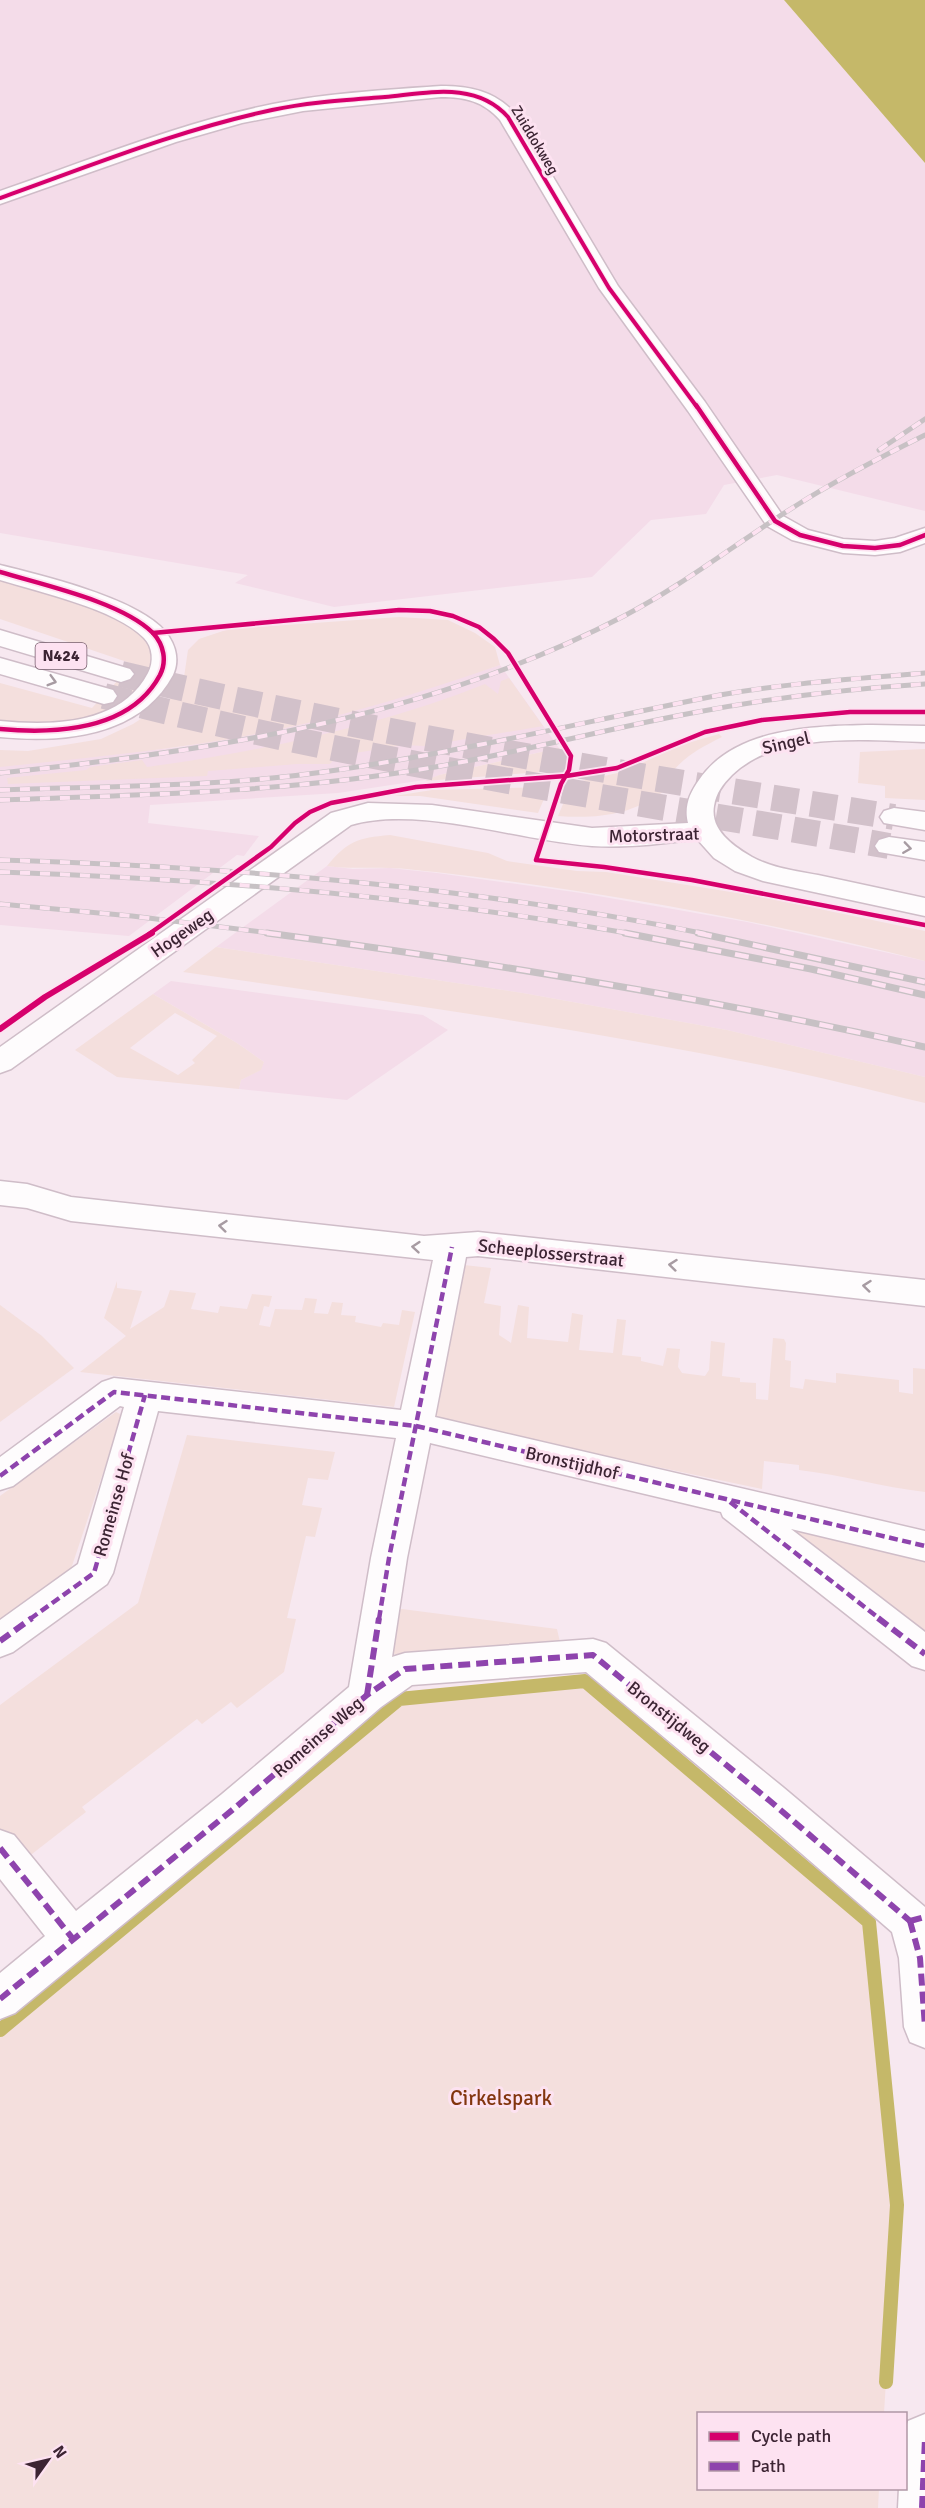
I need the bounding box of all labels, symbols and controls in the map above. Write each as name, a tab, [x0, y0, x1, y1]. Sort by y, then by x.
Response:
street label: Zuiddokweg	[507, 102, 563, 178]
road number: N424	[36, 643, 86, 669]
one-way arrow	[46, 674, 57, 686]
street label: Singel	[760, 727, 812, 759]
street label: Motorstraat	[608, 822, 700, 848]
one-way arrow	[902, 842, 912, 854]
street label: Hogeweg	[147, 904, 217, 962]
one-way arrow	[218, 1220, 227, 1233]
street label: Scheeplosserstraat	[477, 1234, 625, 1272]
one-way arrow	[412, 1241, 421, 1254]
one-way arrow	[668, 1259, 678, 1272]
one-way arrow	[862, 1281, 871, 1293]
street label: Bronstijdhof	[523, 1442, 622, 1485]
street label: Romeinse Hof	[89, 1450, 139, 1559]
street label: Bronstijdweg	[623, 1677, 715, 1757]
street label: Romeinse Weg	[269, 1692, 367, 1782]
park label: Cirkelspark	[450, 2085, 553, 2111]
legend	[697, 2412, 907, 2490]
text: Cycle path	[751, 2425, 831, 2447]
north arrow	[18, 2430, 78, 2490]
text: N	[48, 2442, 71, 2462]
text: Path	[751, 2455, 786, 2477]

